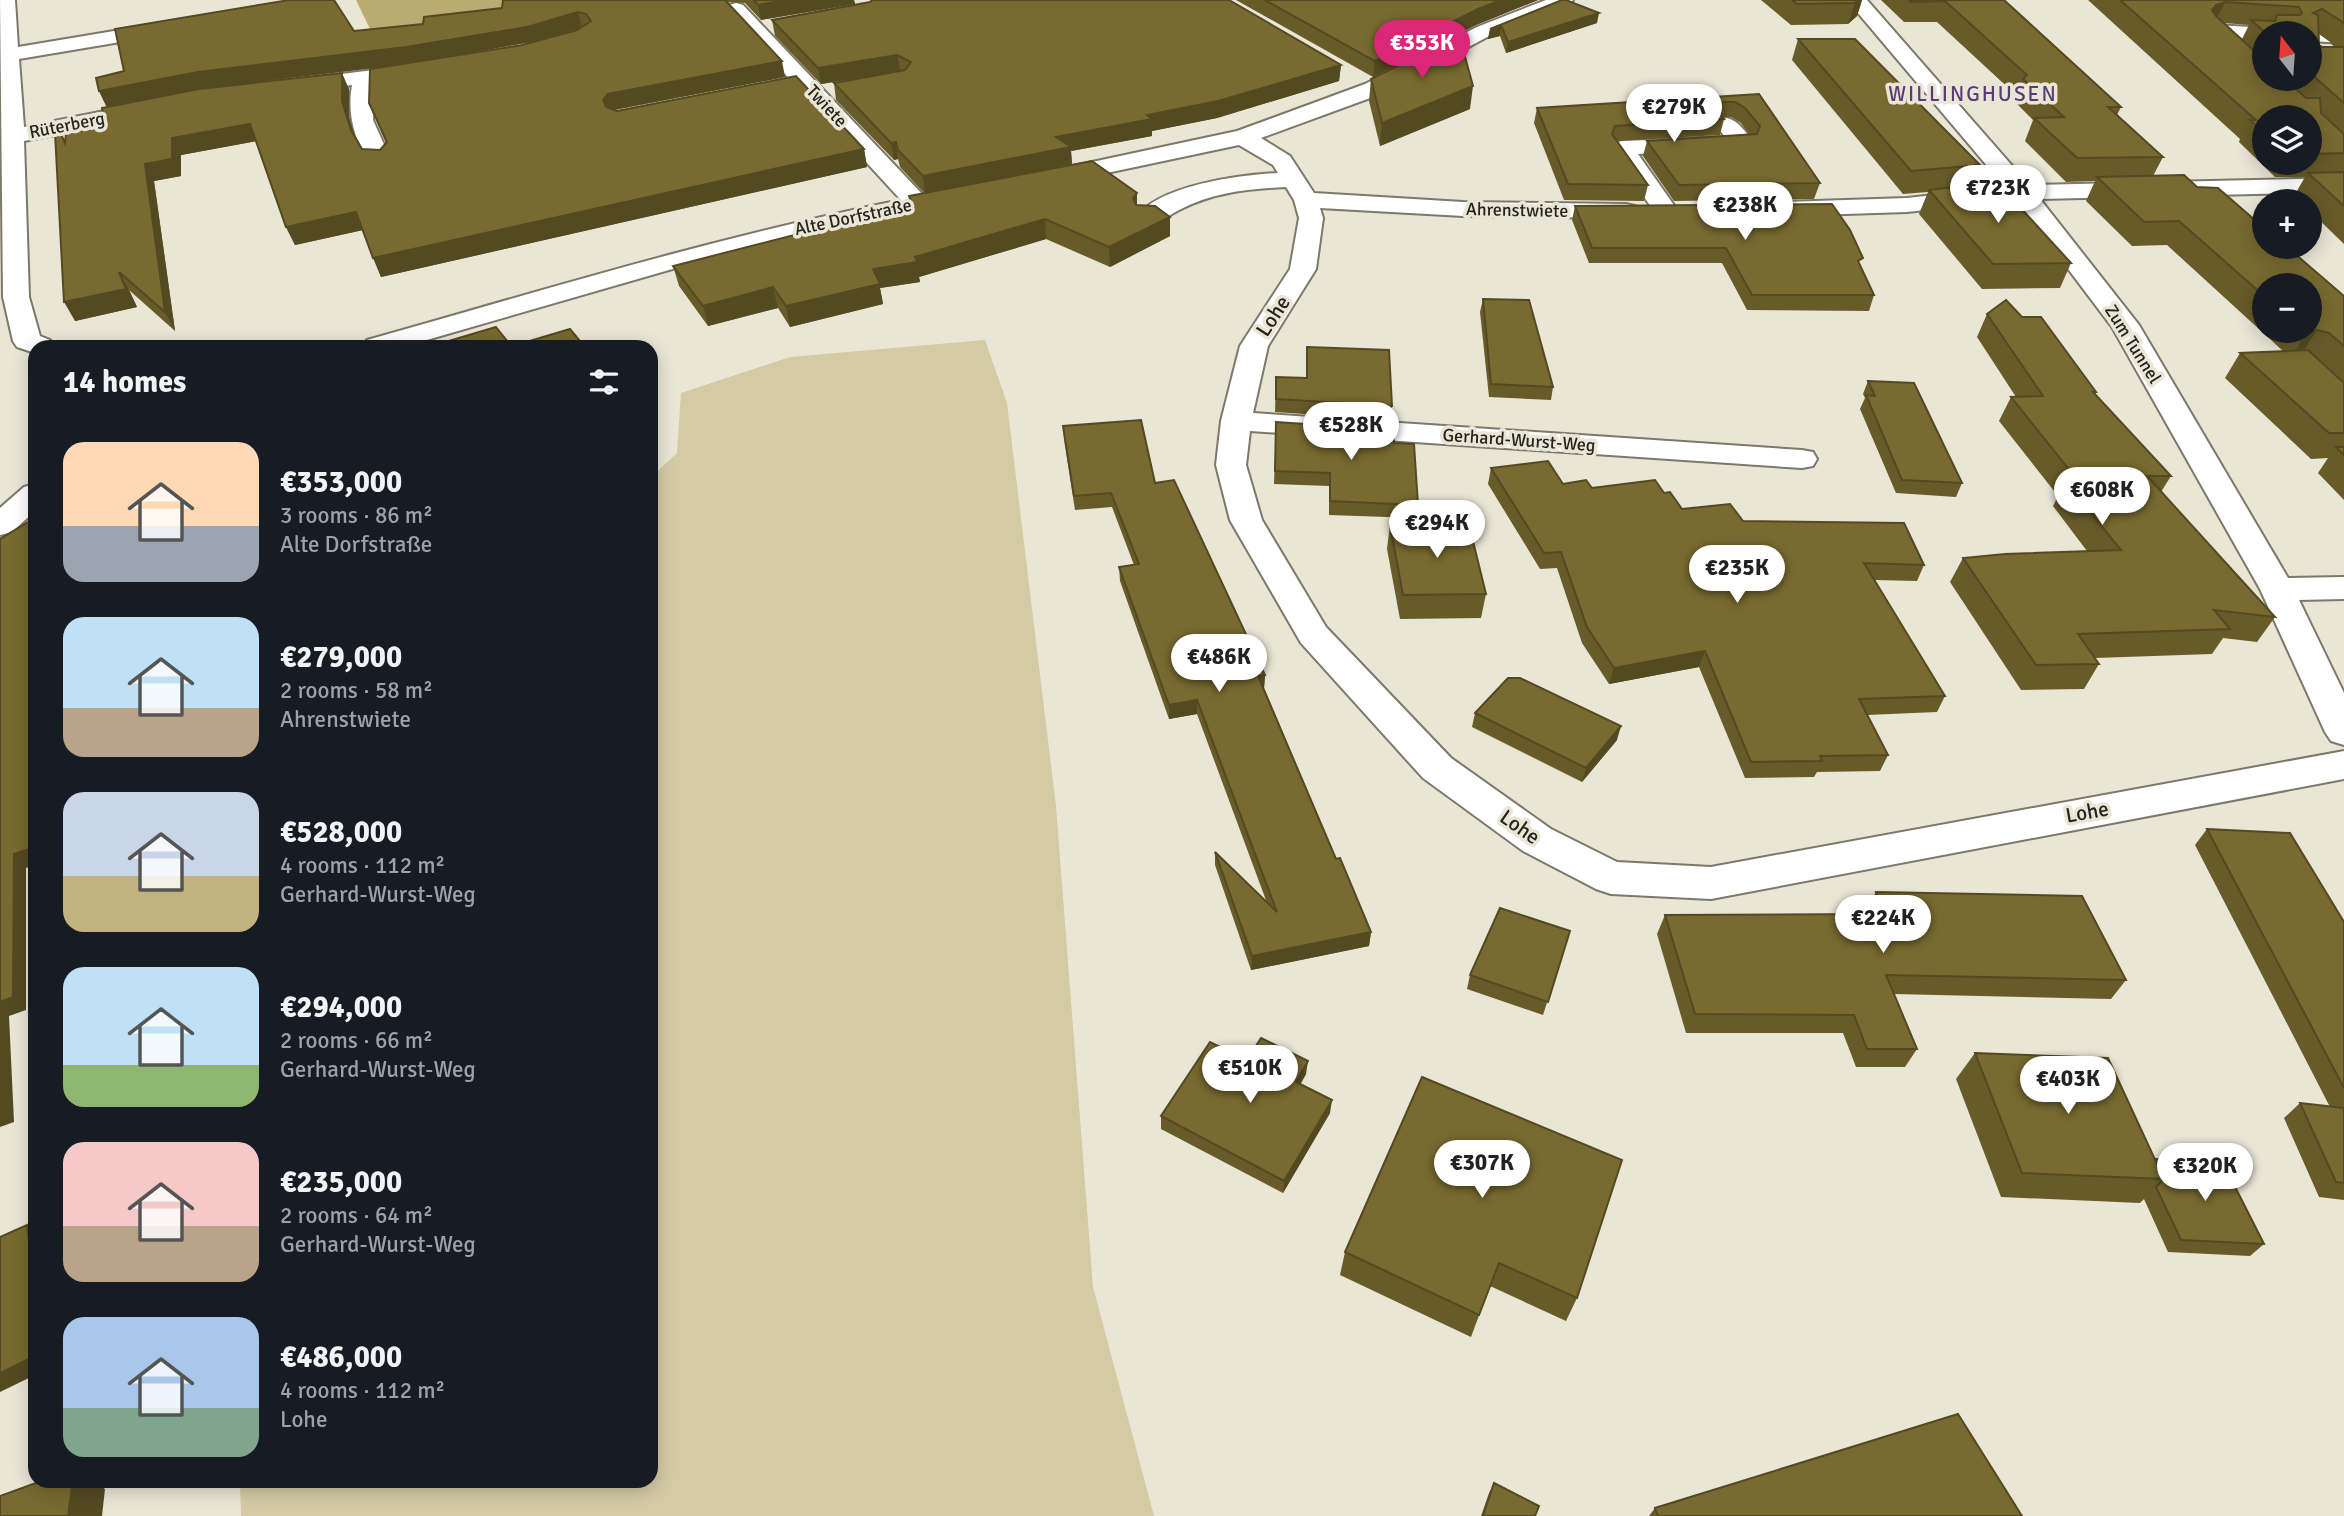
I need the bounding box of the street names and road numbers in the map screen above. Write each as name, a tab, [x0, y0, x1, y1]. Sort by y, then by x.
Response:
street label: Twiete	[802, 80, 852, 132]
street label: Rüterberg	[27, 107, 107, 143]
street label: Alte Dorfstraße	[792, 194, 914, 240]
street label: Ahrenstwiete	[1466, 198, 1568, 222]
street label: Lohe	[1250, 291, 1296, 341]
street label: Zum Tunnel	[2100, 300, 2166, 388]
street label: Gerhard-Wurst-Weg	[1442, 424, 1596, 456]
street label: Lohe	[2063, 795, 2111, 829]
street label: Lohe	[1495, 804, 1545, 850]

